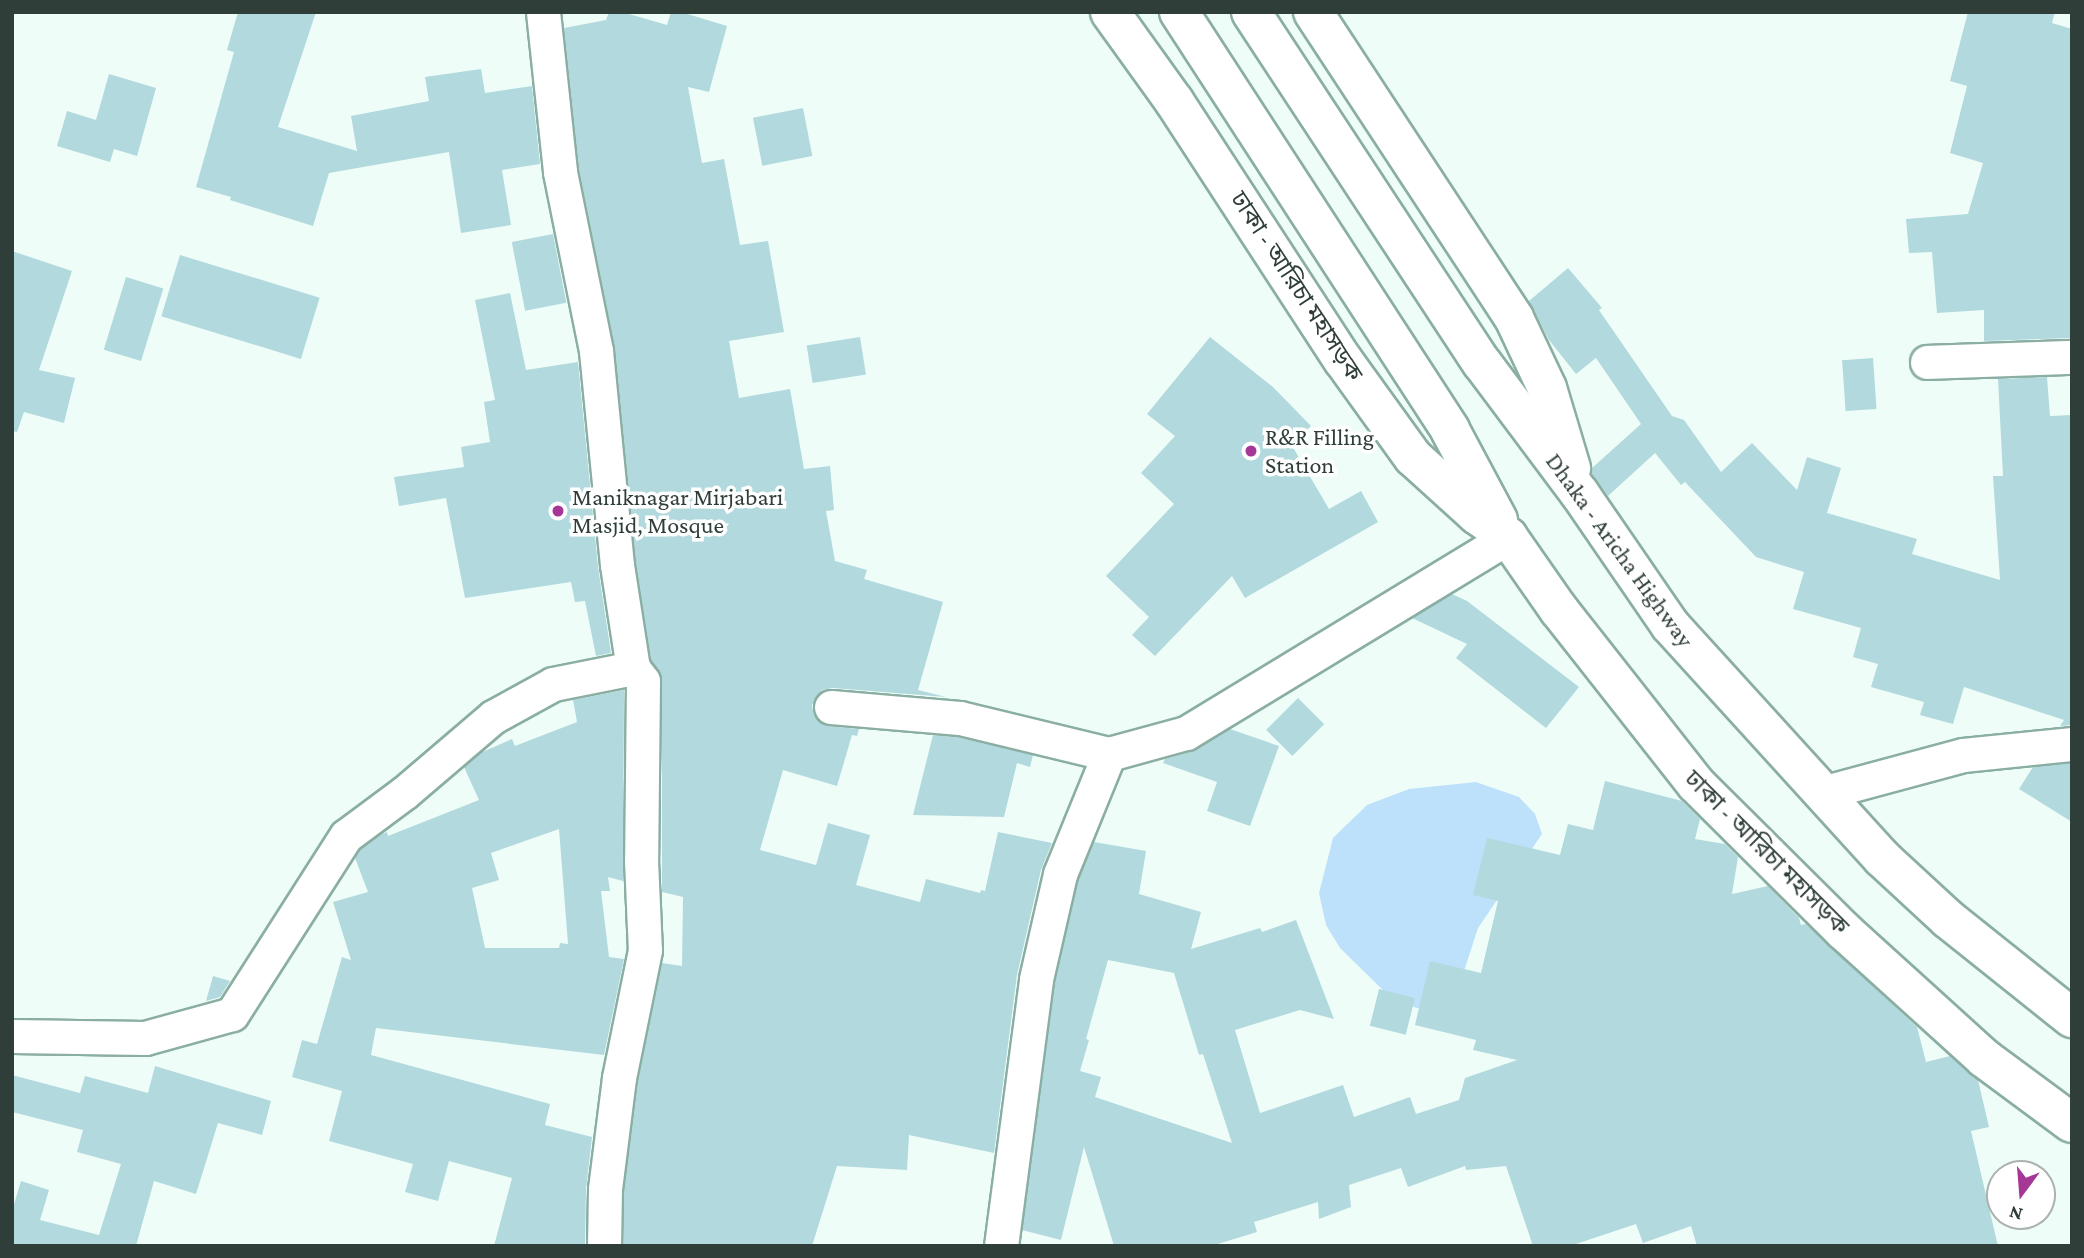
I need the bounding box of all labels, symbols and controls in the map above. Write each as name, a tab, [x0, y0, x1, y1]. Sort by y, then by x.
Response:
street label: ঢাকা - আরিচা মহাসড়ক	[1225, 186, 1369, 386]
place label: R&R Filling Station	[1265, 423, 1374, 479]
marker: R&R Filling Station	[1243, 443, 1259, 459]
street label: Dhaka - Aricha Highway	[1540, 447, 1700, 653]
place label: Maniknagar Mirjabari Masjid, Mosque	[572, 483, 783, 539]
marker: Maniknagar Mirjabari Masjid, Mosque	[550, 503, 566, 519]
street label: ঢাকা - আরিচা মহাসড়ক	[1679, 764, 1855, 940]
north arrow	[1986, 1160, 2056, 1230]
text: N	[2007, 1202, 2025, 1226]

